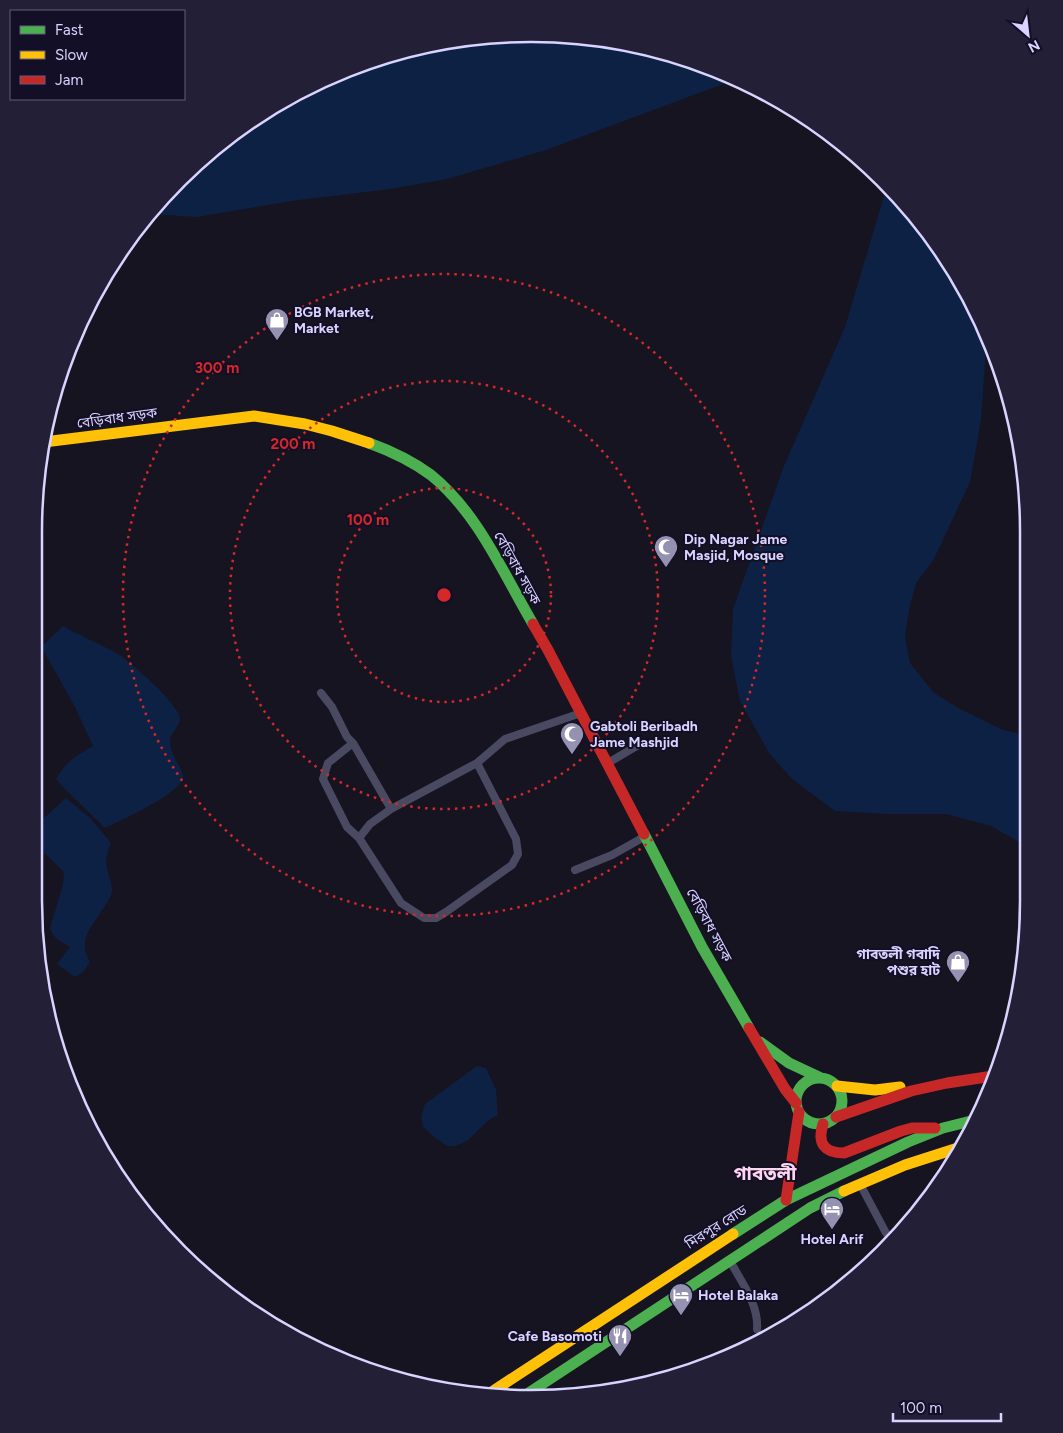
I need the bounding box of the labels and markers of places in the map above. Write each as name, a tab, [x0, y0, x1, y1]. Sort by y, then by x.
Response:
place label: BGB Market, Market	[294, 304, 374, 337]
shop icon: BGB Market, Market	[264, 307, 290, 341]
place label: Dip Nagar Jame Masjid, Mosque	[684, 531, 787, 564]
mosque icon: Dip Nagar Jame Masjid, Mosque	[653, 534, 679, 568]
centre of rings	[435, 586, 453, 604]
place label: Gabtoli Beribadh Jame Mashjid	[590, 718, 698, 751]
mosque icon: Gabtoli Beribadh Jame Mashjid	[559, 721, 585, 755]
place label: গাবতলী গবাদি পশুর হাট	[856, 946, 941, 979]
shop icon: গাবতলী গবাদি পশুর হাট	[945, 949, 971, 983]
hotel icon: Hotel Arif	[819, 1196, 845, 1230]
place label: Hotel Arif	[800, 1231, 864, 1248]
hotel icon: Hotel Balaka	[668, 1282, 694, 1316]
place label: Hotel Balaka	[698, 1287, 778, 1304]
restaurant icon: Cafe Basomoti	[607, 1323, 633, 1357]
place label: Cafe Basomoti	[508, 1328, 602, 1345]

